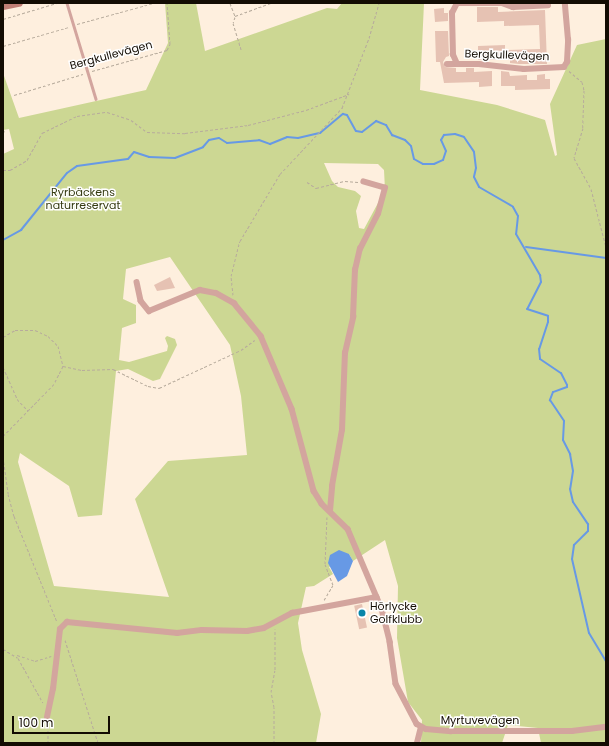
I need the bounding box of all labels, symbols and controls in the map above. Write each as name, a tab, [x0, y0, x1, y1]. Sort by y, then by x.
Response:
street label: Bergkullevägen	[68, 38, 154, 72]
street label: Bergkullevägen	[464, 47, 550, 63]
park label: Ryrbäckens naturreservat	[46, 186, 120, 212]
place label: Hörlycke Golfklubb	[370, 600, 422, 626]
marker: Hörlycke Golfklubb	[357, 608, 367, 618]
scale bar	[14, 708, 112, 734]
street label: Myrtuvevägen	[441, 713, 519, 727]
text: 100 m	[19, 714, 53, 731]

